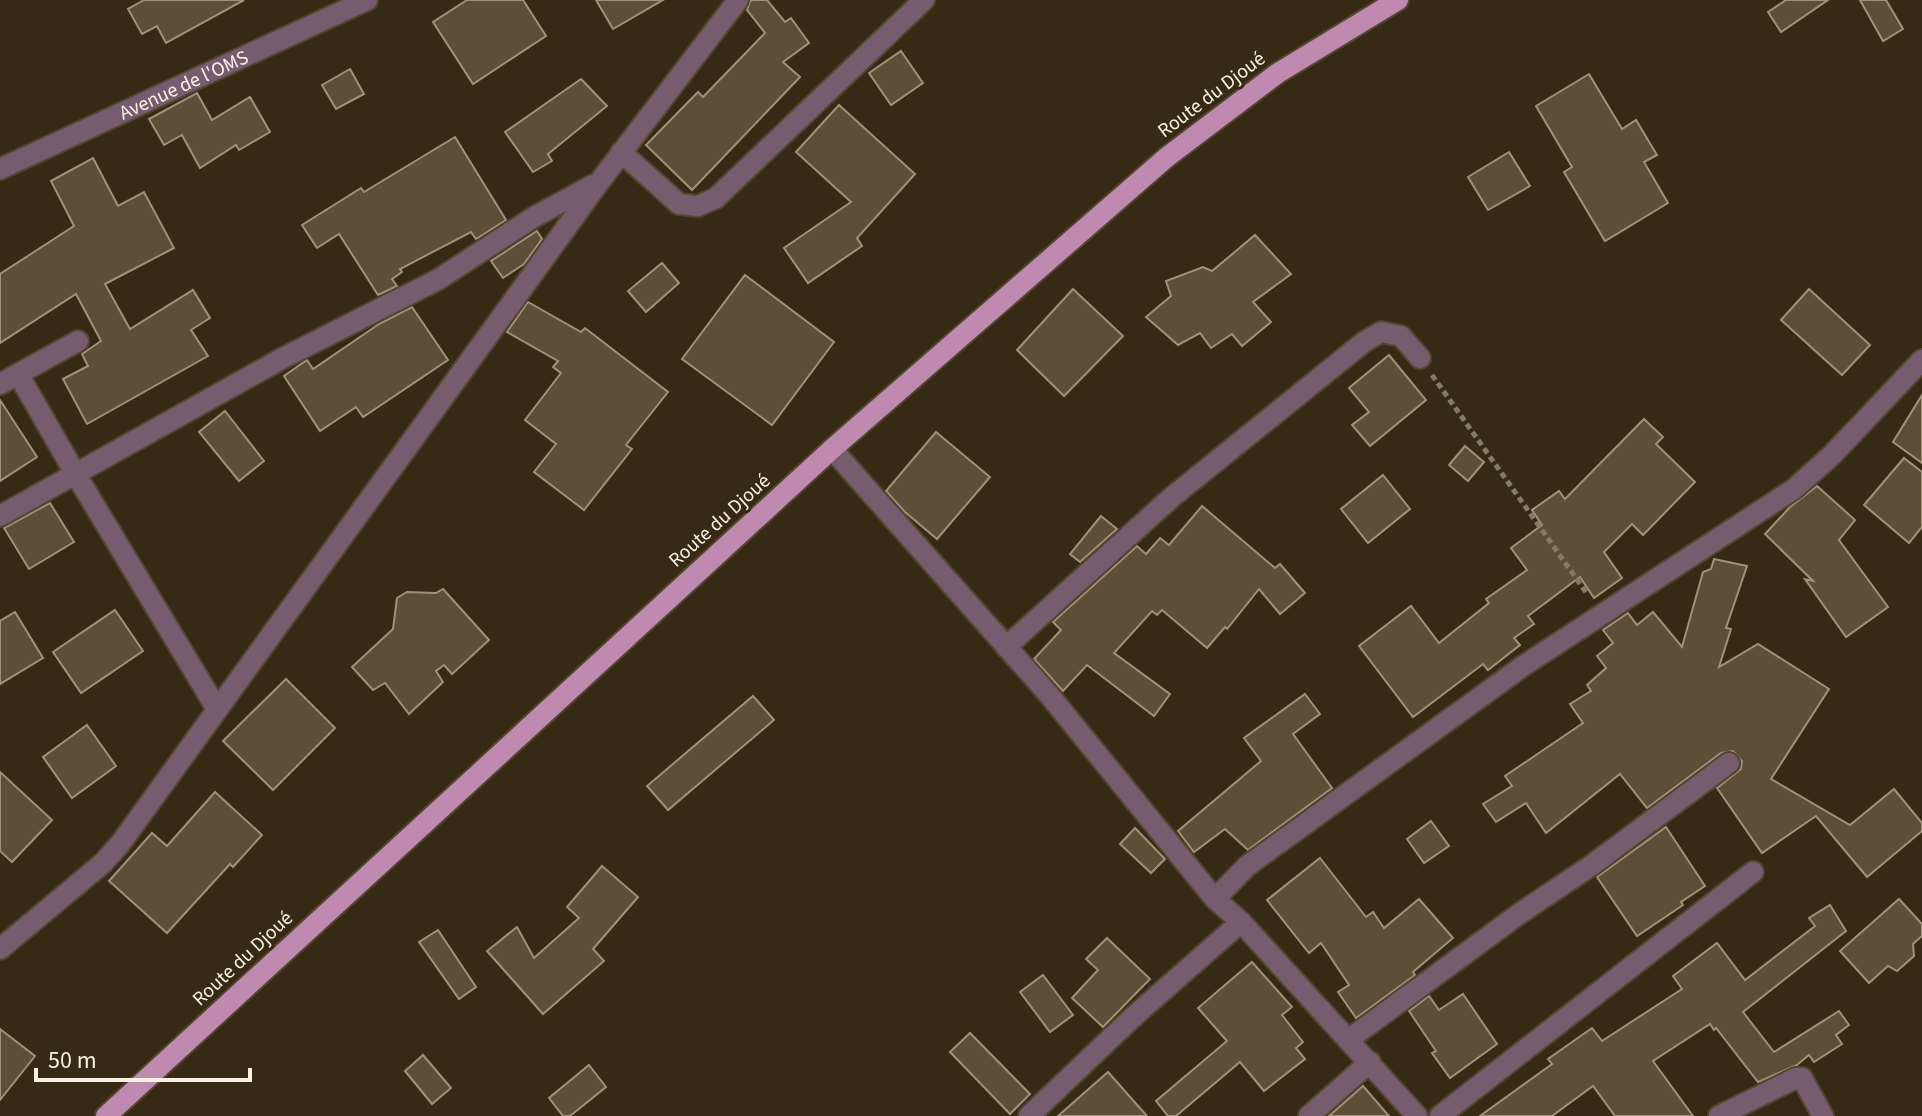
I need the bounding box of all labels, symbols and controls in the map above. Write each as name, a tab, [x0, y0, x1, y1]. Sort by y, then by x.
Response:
street label: Avenue de l'OMS	[115, 44, 253, 127]
street label: Route du Djoué	[1152, 45, 1271, 145]
street label: Route du Djoué	[663, 467, 777, 574]
street label: Route du Djoué	[186, 905, 299, 1013]
scale bar	[36, 1032, 250, 1082]
text: 50 m	[48, 1043, 97, 1078]

